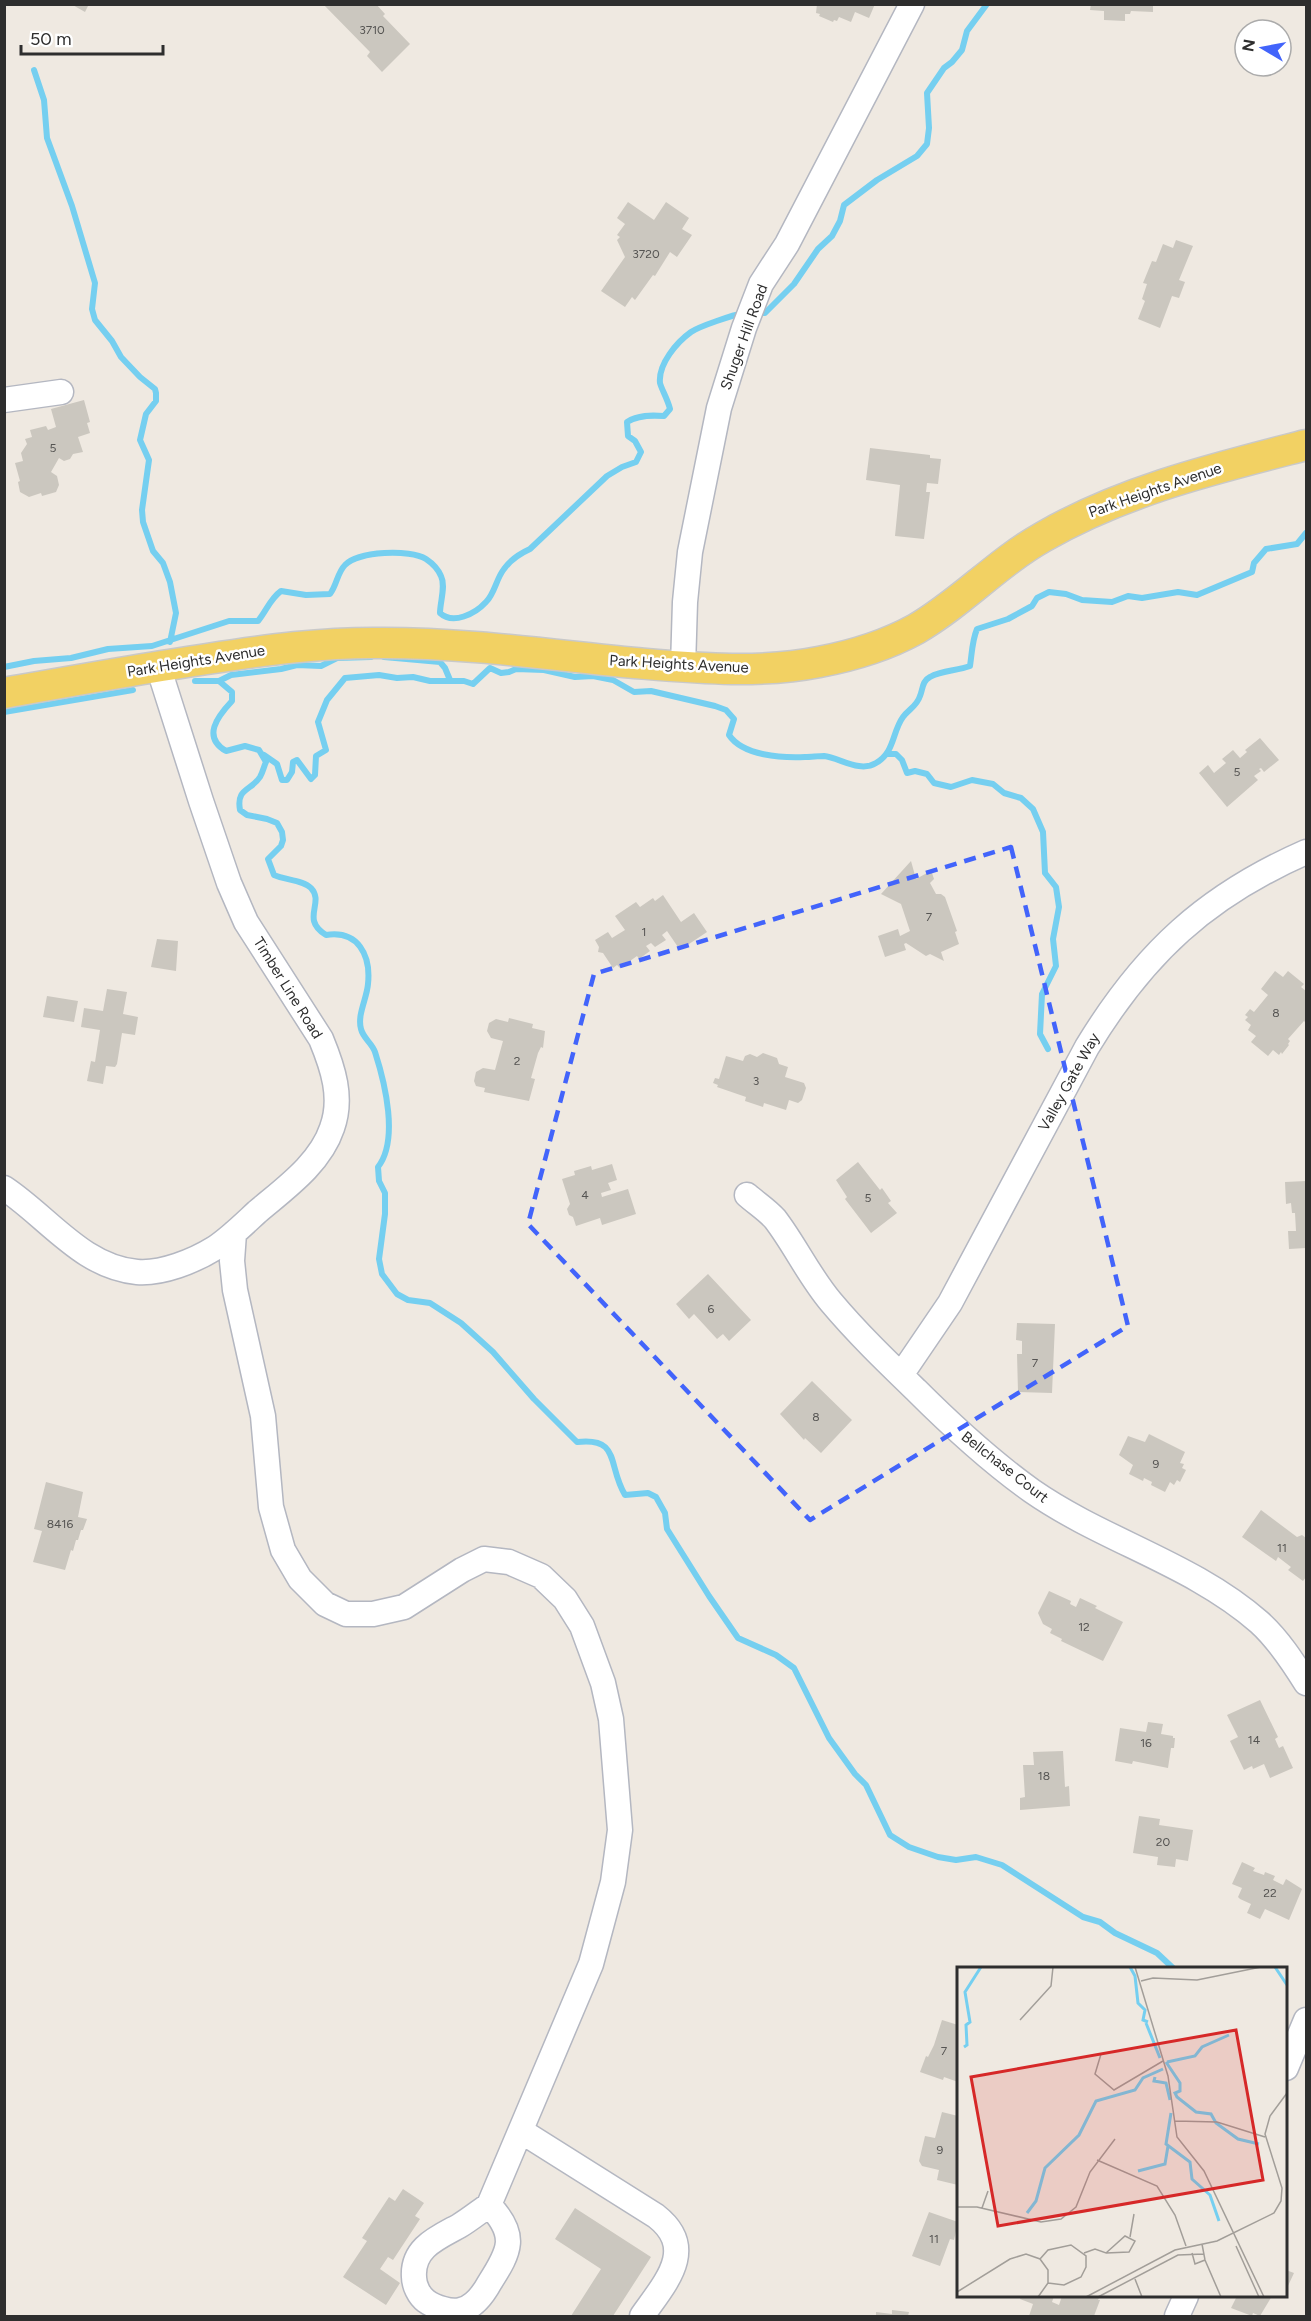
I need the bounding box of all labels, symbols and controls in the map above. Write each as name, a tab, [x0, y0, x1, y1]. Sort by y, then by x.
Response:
scale bar	[21, 18, 164, 56]
north arrow	[1233, 18, 1293, 78]
house number: 3710	[359, 23, 385, 37]
text: 50 m	[30, 28, 72, 50]
text: N	[1238, 38, 1259, 53]
house number: 3720	[632, 247, 660, 261]
street label: Shuger Hill Road	[717, 282, 771, 392]
house number: 5	[50, 441, 57, 455]
street label: Park Heights Avenue	[1086, 459, 1224, 521]
street label: Park Heights Avenue	[126, 641, 266, 681]
street label: Park Heights Avenue	[609, 651, 749, 677]
house number: 5	[1234, 765, 1241, 779]
house number: 7	[926, 910, 933, 924]
house number: 1	[642, 925, 646, 939]
street label: Timber Line Road	[250, 934, 326, 1042]
house number: 8	[1272, 1006, 1280, 1020]
street label: Valley Gate Way	[1035, 1030, 1103, 1134]
house number: 2	[514, 1054, 520, 1068]
house number: 3	[753, 1074, 759, 1088]
house number: 4	[581, 1188, 589, 1202]
house number: 5	[865, 1191, 872, 1205]
house number: 6	[708, 1302, 715, 1316]
house number: 7	[1032, 1356, 1039, 1370]
house number: 8	[812, 1410, 820, 1424]
street label: Bellchase Court	[958, 1427, 1052, 1507]
house number: 9	[1153, 1457, 1160, 1471]
house number: 8416	[47, 1517, 73, 1531]
house number: 11	[1277, 1541, 1287, 1555]
house number: 12	[1078, 1620, 1090, 1634]
house number: 14	[1248, 1733, 1261, 1747]
house number: 16	[1140, 1736, 1152, 1750]
house number: 18	[1038, 1769, 1050, 1783]
house number: 20	[1156, 1835, 1171, 1849]
house number: 22	[1263, 1886, 1277, 1900]
inset map	[957, 1967, 1287, 2297]
house number: 7	[941, 2044, 948, 2058]
house number: 9	[937, 2143, 944, 2157]
house number: 11	[929, 2232, 939, 2246]

